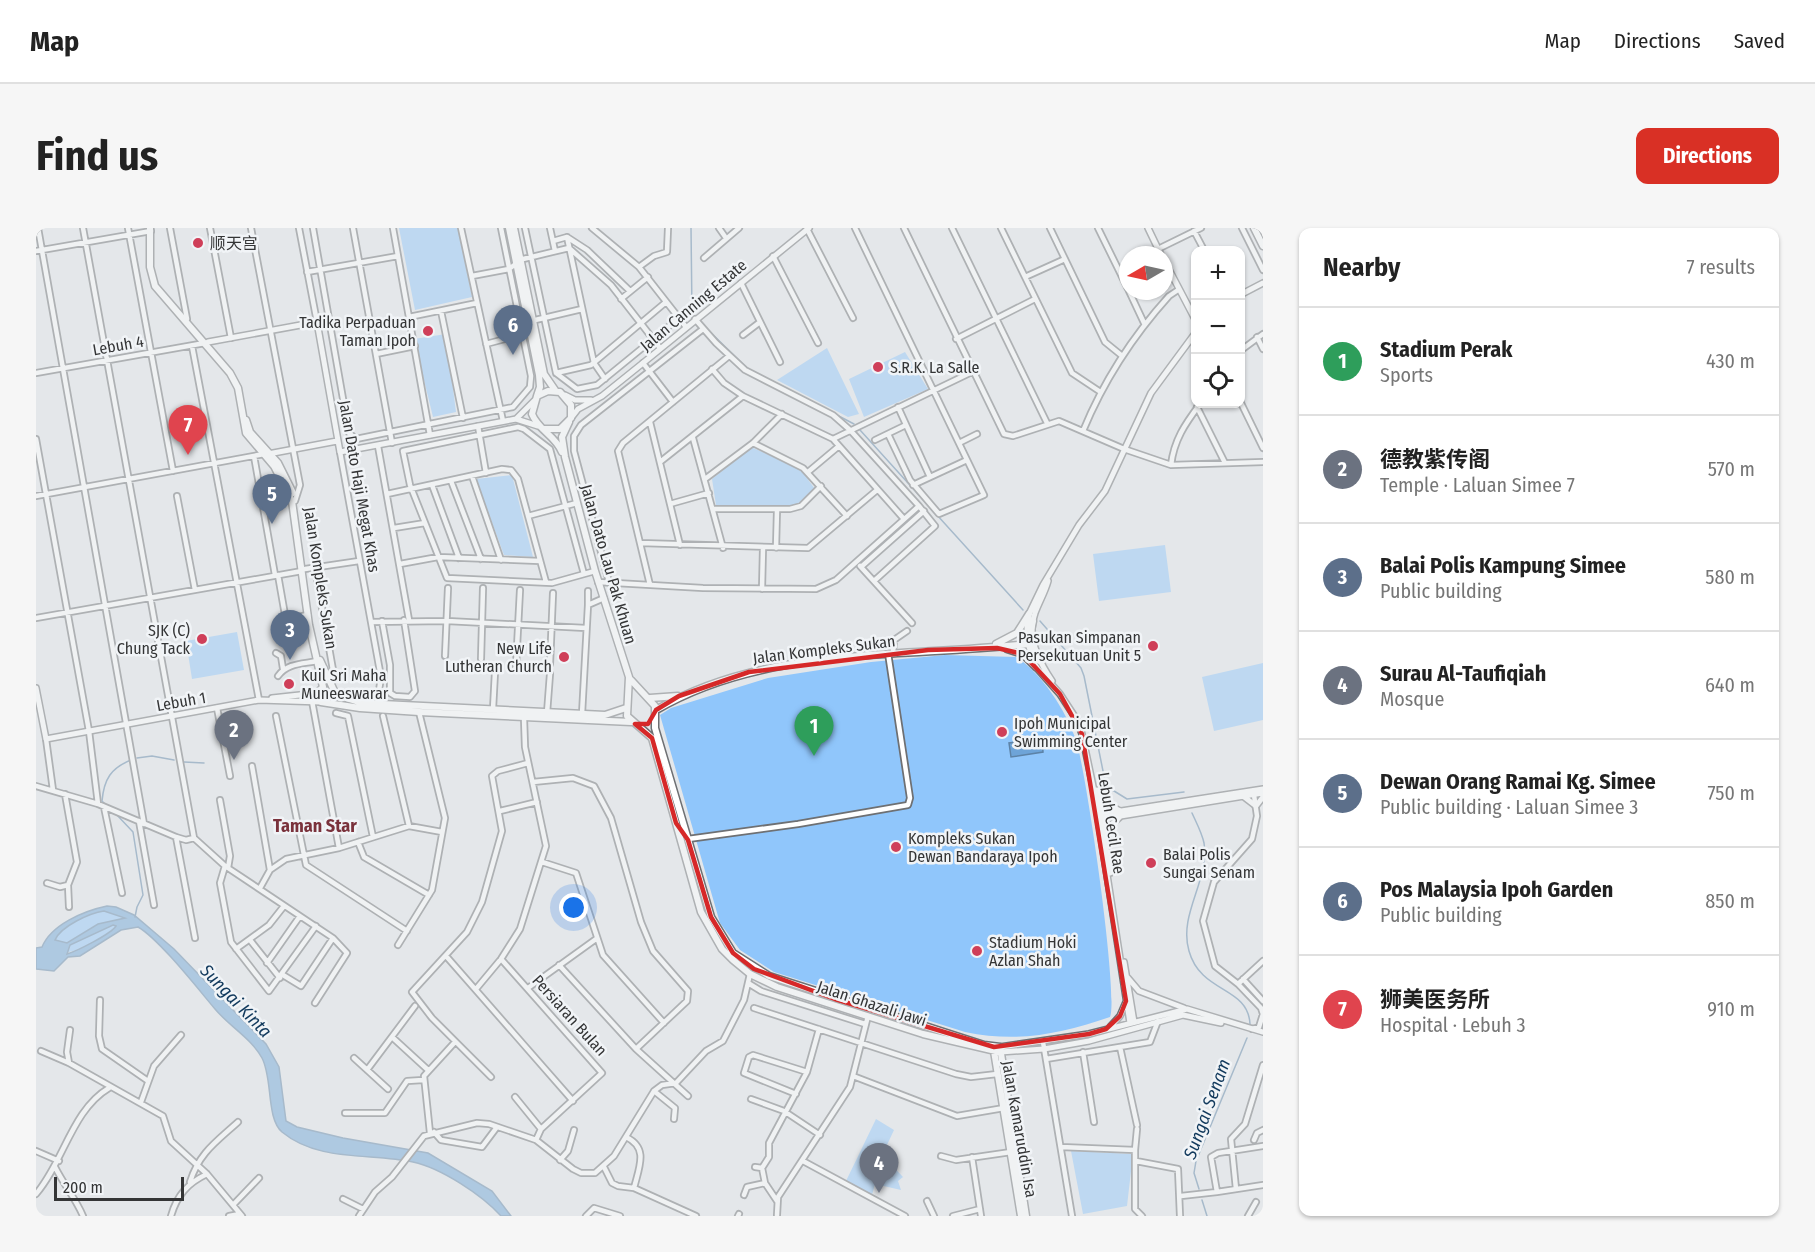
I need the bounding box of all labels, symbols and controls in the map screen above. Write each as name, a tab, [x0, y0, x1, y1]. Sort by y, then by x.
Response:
text: Map	[30, 25, 79, 58]
text: Map	[1544, 28, 1581, 54]
text: Directions	[1614, 28, 1701, 54]
text: Saved	[1734, 28, 1785, 54]
button: Directions	[1636, 128, 1779, 184]
text: Find us	[36, 131, 158, 181]
place label: 顺天宫	[210, 234, 258, 253]
marker: 顺天宫	[191, 236, 205, 250]
north arrow	[1119, 246, 1173, 300]
map controls	[1191, 246, 1245, 408]
button: +	[1191, 246, 1245, 300]
text: Nearby	[1323, 252, 1400, 283]
street label: Jalan Canning Estate	[636, 255, 750, 355]
text: 7 results	[1687, 255, 1755, 279]
button: −	[1191, 300, 1245, 354]
pin: 6	[494, 306, 532, 355]
place label: Tadika Perpaduan Taman Ipoh	[299, 313, 416, 350]
marker: Tadika Perpaduan Taman Ipoh	[421, 324, 435, 338]
street label: Lebuh 4	[91, 332, 145, 359]
text: Stadium Perak	[1380, 336, 1512, 363]
text: 1	[1338, 349, 1347, 373]
text: 430 m	[1706, 349, 1755, 373]
button: locate	[1191, 354, 1245, 408]
place label: S.R.K. La Salle	[890, 358, 980, 377]
marker: S.R.K. La Salle	[871, 360, 885, 374]
text: Sports	[1380, 363, 1433, 387]
street label: Jalan Dato Haji Megat Khas	[335, 399, 384, 574]
pin: 7	[168, 406, 208, 455]
text: 德教紫传阁	[1380, 446, 1490, 473]
text: 2	[1338, 457, 1347, 481]
text: 570 m	[1708, 457, 1755, 481]
text: Temple · Laluan Simee 7	[1380, 473, 1575, 497]
pin: 5	[252, 474, 292, 524]
street label: Jalan Dato Lau Pak Khuan	[577, 482, 640, 646]
street label: Jalan Kompleks Sukan	[300, 506, 341, 650]
text: Balai Polis Kampung Simee	[1380, 552, 1626, 579]
text: 3	[1338, 565, 1347, 589]
text: 580 m	[1705, 565, 1755, 589]
text: Public building	[1380, 579, 1502, 603]
pin: 3	[270, 610, 310, 660]
place label: SJK (C) Chung Tack	[117, 621, 191, 658]
place label: Pasukan Simpanan Persekutuan Unit 5	[1018, 628, 1141, 665]
street label: Jalan Kompleks Sukan	[752, 631, 896, 668]
marker: SJK (C) Chung Tack	[195, 632, 209, 646]
place label: New Life Lutheran Church	[445, 639, 552, 676]
marker: Pasukan Simpanan Persekutuan Unit 5	[1146, 639, 1160, 653]
marker: New Life Lutheran Church	[557, 650, 571, 664]
text: Surau Al-Taufiqiah	[1380, 660, 1546, 687]
place label: Kuil Sri Maha Muneeswarar	[301, 666, 389, 703]
text: 4	[1337, 673, 1348, 697]
text: 640 m	[1705, 673, 1755, 697]
marker: Kuil Sri Maha Muneeswarar	[282, 677, 296, 691]
text: Mosque	[1380, 687, 1444, 711]
street label: Lebuh 1	[155, 688, 207, 715]
pin: 1	[794, 706, 834, 756]
pin: 2	[214, 710, 254, 760]
place label: Ipoh Municipal Swimming Center	[1014, 714, 1128, 751]
marker: Ipoh Municipal Swimming Center	[995, 725, 1009, 739]
text: Dewan Orang Ramai Kg. Simee	[1380, 768, 1656, 795]
street label: Lebuh Cecil Rae	[1094, 771, 1129, 875]
text: 5	[1338, 781, 1347, 805]
text: 750 m	[1708, 781, 1755, 805]
text: Public building · Laluan Simee 3	[1380, 795, 1638, 819]
district label: Taman Star	[273, 815, 357, 837]
place label: Kompleks Sukan Dewan Bandaraya Ipoh	[908, 829, 1058, 866]
marker: Kompleks Sukan Dewan Bandaraya Ipoh	[889, 840, 903, 854]
place label: Balai Polis Sungai Senam	[1163, 845, 1255, 882]
marker: Balai Polis Sungai Senam	[1144, 856, 1158, 870]
text: Pos Malaysia Ipoh Garden	[1380, 876, 1613, 903]
text: 6	[1337, 889, 1348, 913]
text: 850 m	[1705, 889, 1755, 913]
your location	[559, 893, 588, 922]
text: Public building	[1380, 903, 1502, 927]
place label: Stadium Hoki Azlan Shah	[989, 933, 1077, 970]
marker: Stadium Hoki Azlan Shah	[970, 944, 984, 958]
water label: Sungai Kinta	[195, 959, 276, 1042]
street label: Persiaran Bulan	[528, 971, 611, 1060]
street label: Jalan Ghazali Jawi	[815, 977, 929, 1030]
text: 狮美医务所	[1380, 986, 1490, 1013]
text: 7	[1338, 997, 1347, 1021]
text: 910 m	[1707, 997, 1755, 1021]
text: Hospital · Lebuh 3	[1380, 1013, 1525, 1037]
water label: Sungai Senam	[1178, 1056, 1235, 1163]
street label: Jalan Kamaruddin Isa	[998, 1059, 1041, 1199]
pin: 4	[860, 1144, 898, 1193]
scale bar	[54, 1174, 184, 1202]
text: 200 m	[63, 1178, 103, 1197]

